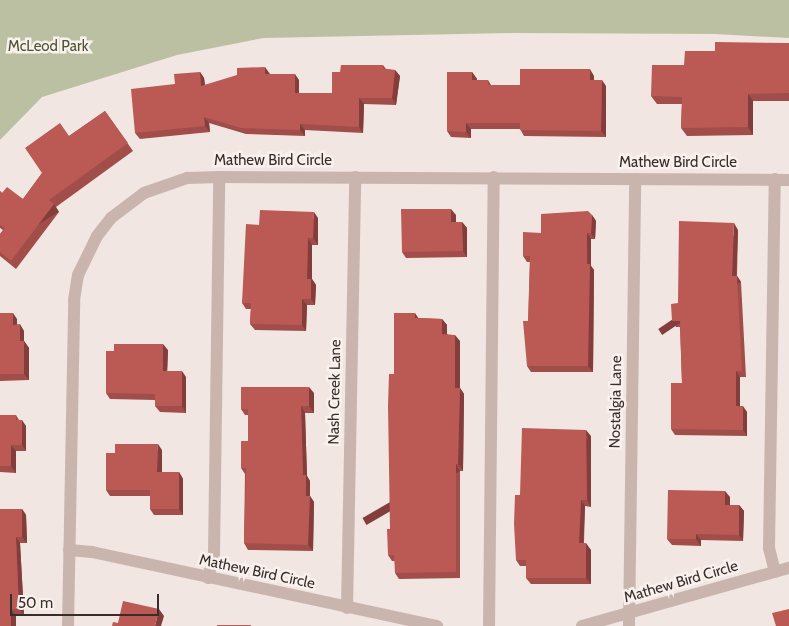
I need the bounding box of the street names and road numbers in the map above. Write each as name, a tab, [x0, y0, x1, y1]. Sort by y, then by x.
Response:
street label: Mathew Bird Circle	[214, 152, 332, 170]
street label: Mathew Bird Circle	[619, 154, 737, 172]
street label: Nash Creek Lane	[325, 339, 345, 445]
street label: Nostalgia Lane	[606, 355, 626, 449]
street label: Mathew Bird Circle	[197, 551, 317, 593]
street label: Mathew Bird Circle	[622, 557, 740, 607]

